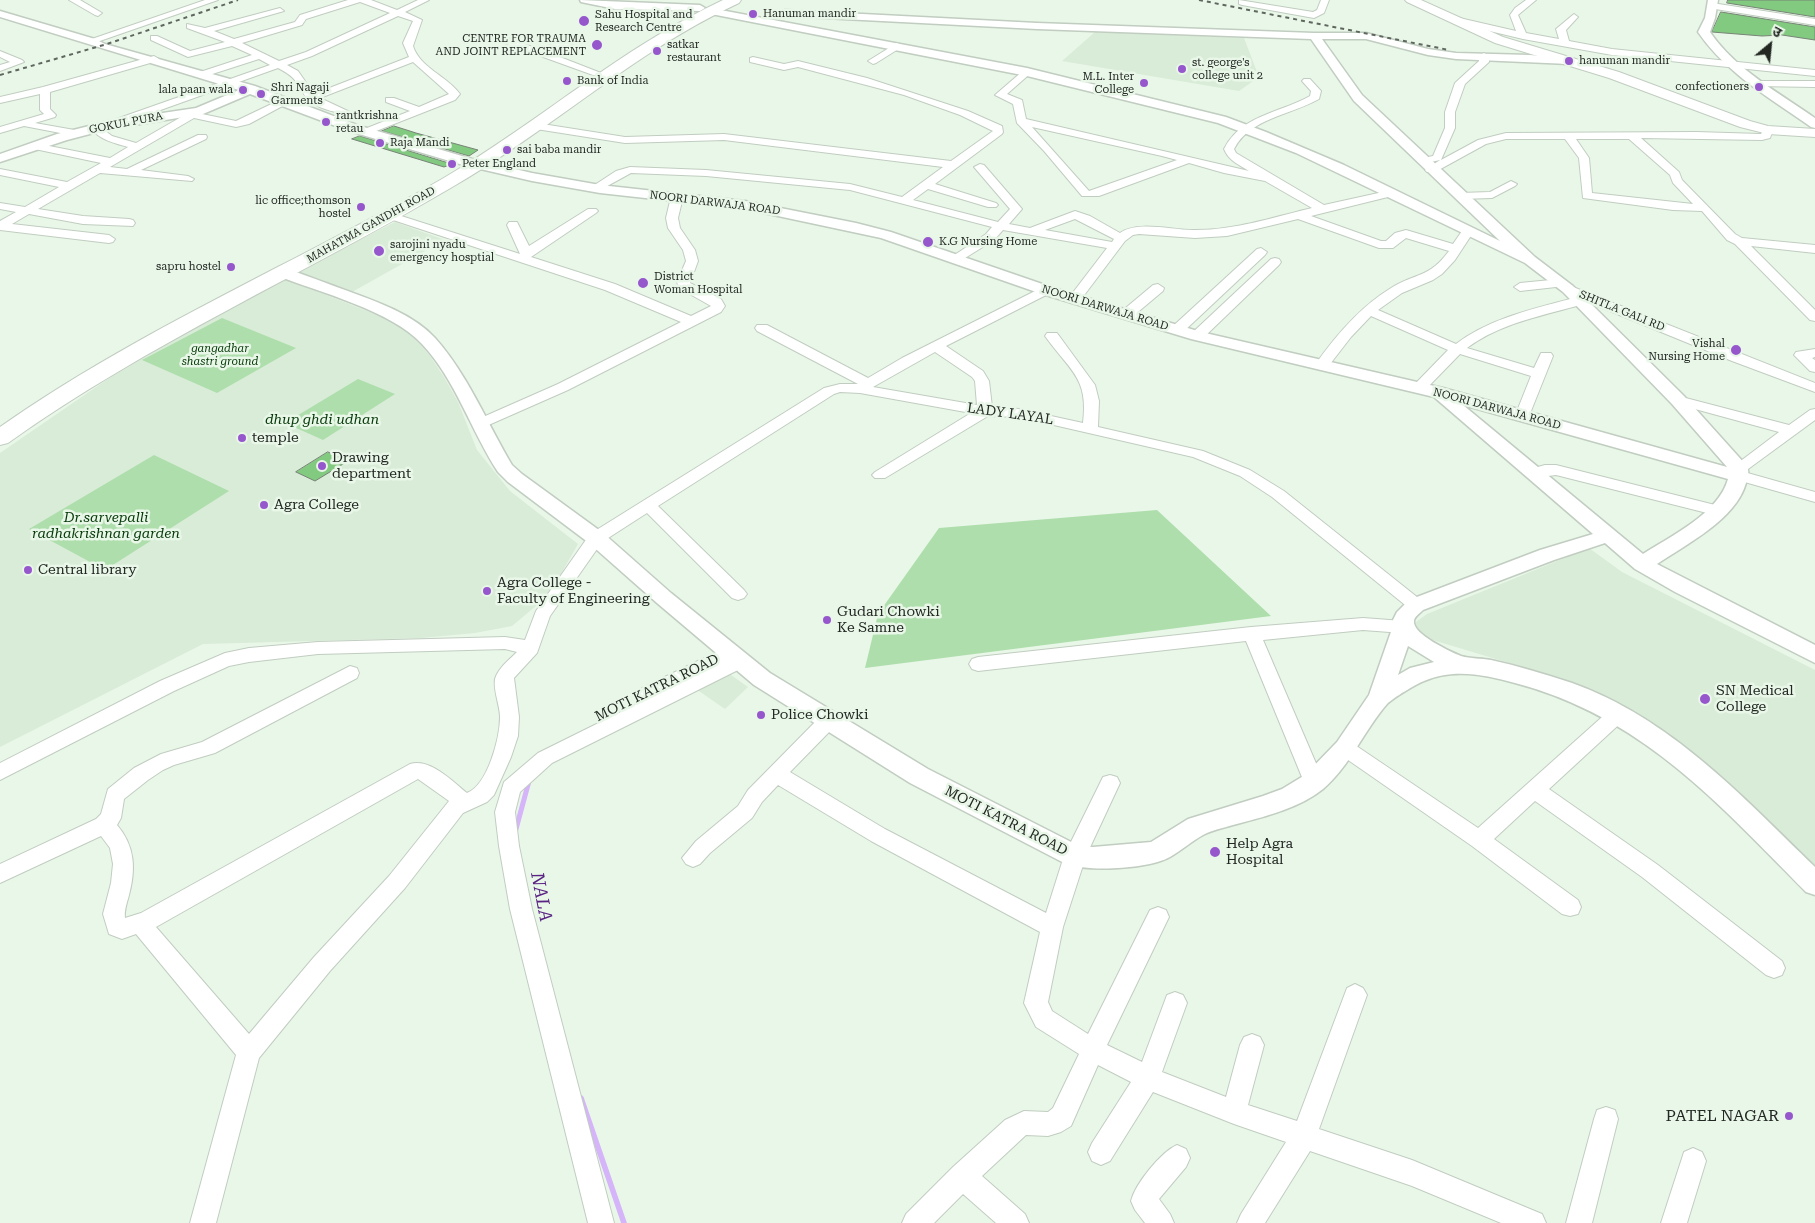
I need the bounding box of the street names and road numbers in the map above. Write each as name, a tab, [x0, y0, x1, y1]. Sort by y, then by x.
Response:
street label: GOKUL PURA	[88, 109, 164, 137]
street label: MAHATMA GANDHI ROAD	[304, 184, 438, 266]
street label: NOORI DARWAJA ROAD	[649, 188, 781, 218]
street label: NOORI DARWAJA ROAD	[1040, 282, 1170, 334]
street label: SHITLA GALI RD	[1577, 288, 1667, 334]
street label: NOORI DARWAJA ROAD	[1432, 386, 1562, 432]
street label: LADY LAYAL	[966, 400, 1054, 428]
street label: MOTI KATRA ROAD	[592, 651, 722, 725]
street label: MOTI KATRA ROAD	[942, 783, 1070, 859]

